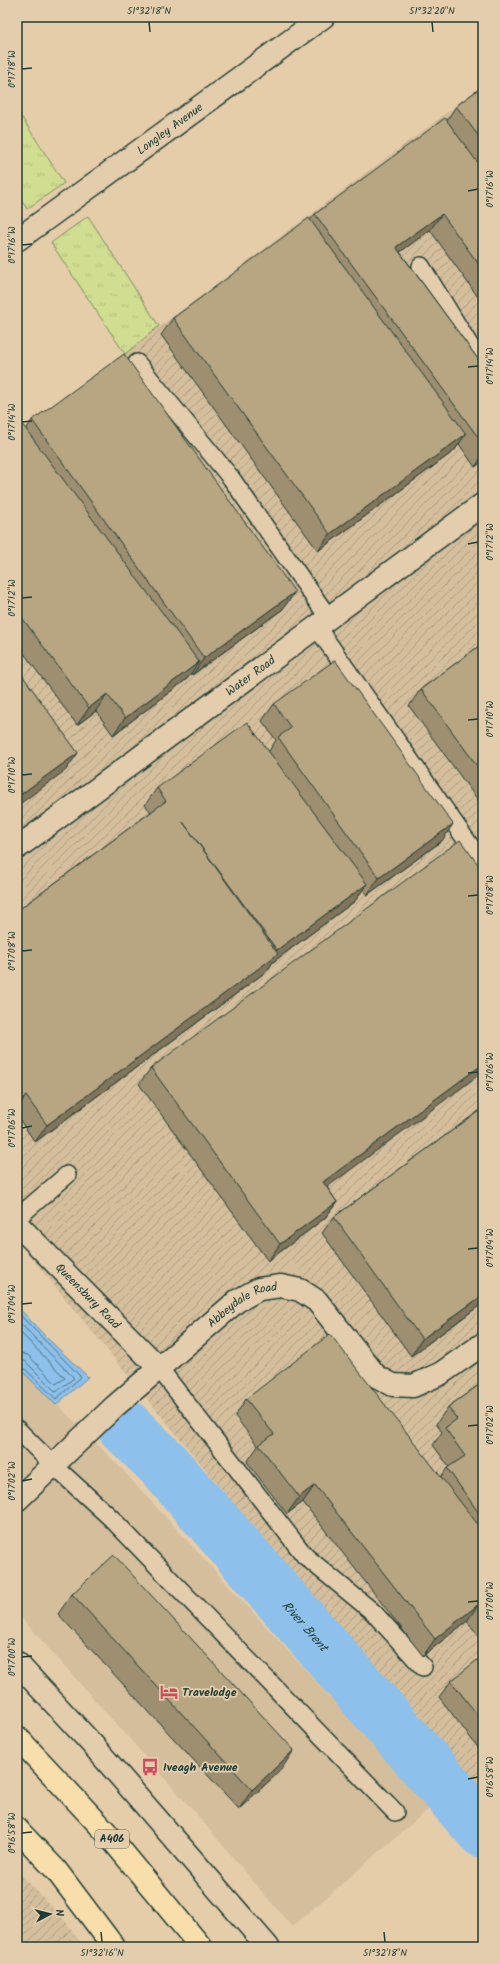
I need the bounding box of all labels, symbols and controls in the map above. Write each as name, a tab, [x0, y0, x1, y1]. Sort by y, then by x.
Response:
text: 51°32'18"N	[127, 3, 171, 19]
text: 51°32'20"N	[409, 3, 455, 19]
text: 0°17'18"W	[4, 50, 20, 88]
street label: Longley Avenue	[133, 98, 207, 159]
text: 0°17'16"W	[482, 170, 498, 208]
text: 0°17'16"W	[4, 226, 20, 264]
text: 0°17'14"W	[482, 347, 498, 385]
text: 0°17'14"W	[4, 403, 20, 441]
text: 0°17'12"W	[482, 523, 498, 561]
text: 0°17'12"W	[4, 579, 20, 617]
street label: Water Road	[221, 650, 280, 701]
text: 0°17'10"W	[482, 700, 498, 737]
text: 0°17'10"W	[4, 756, 20, 793]
text: 0°17'08"W	[482, 875, 498, 915]
text: 0°17'08"W	[4, 931, 20, 971]
text: 0°17'06"W	[482, 1052, 498, 1092]
text: 0°17'06"W	[4, 1108, 20, 1148]
text: 0°17'04"W	[482, 1228, 498, 1268]
street label: Queensbury Road	[51, 1258, 126, 1334]
street label: Abbeydale Road	[203, 1277, 279, 1332]
text: 0°17'04"W	[4, 1284, 20, 1324]
text: 0°17'02"W	[482, 1405, 498, 1445]
text: 0°17'02"W	[4, 1461, 20, 1501]
text: 0°17'00"W	[482, 1581, 498, 1620]
water label: River Brent	[276, 1596, 334, 1658]
text: 0°17'00"W	[4, 1637, 20, 1676]
hotel icon: Travelodge	[159, 1682, 179, 1702]
place label: Travelodge	[182, 1683, 237, 1702]
text: 0°16'58"W	[482, 1756, 498, 1798]
bus stop icon: Iveagh Avenue	[140, 1757, 160, 1777]
place label: Iveagh Avenue	[163, 1758, 238, 1777]
text: 0°16'58"W	[4, 1812, 20, 1854]
road number: A406	[95, 1830, 129, 1848]
north arrow	[30, 1894, 70, 1934]
text: N	[50, 1908, 68, 1917]
text: 51°32'16"N	[80, 1945, 124, 1961]
text: 51°32'18"N	[363, 1945, 407, 1961]

